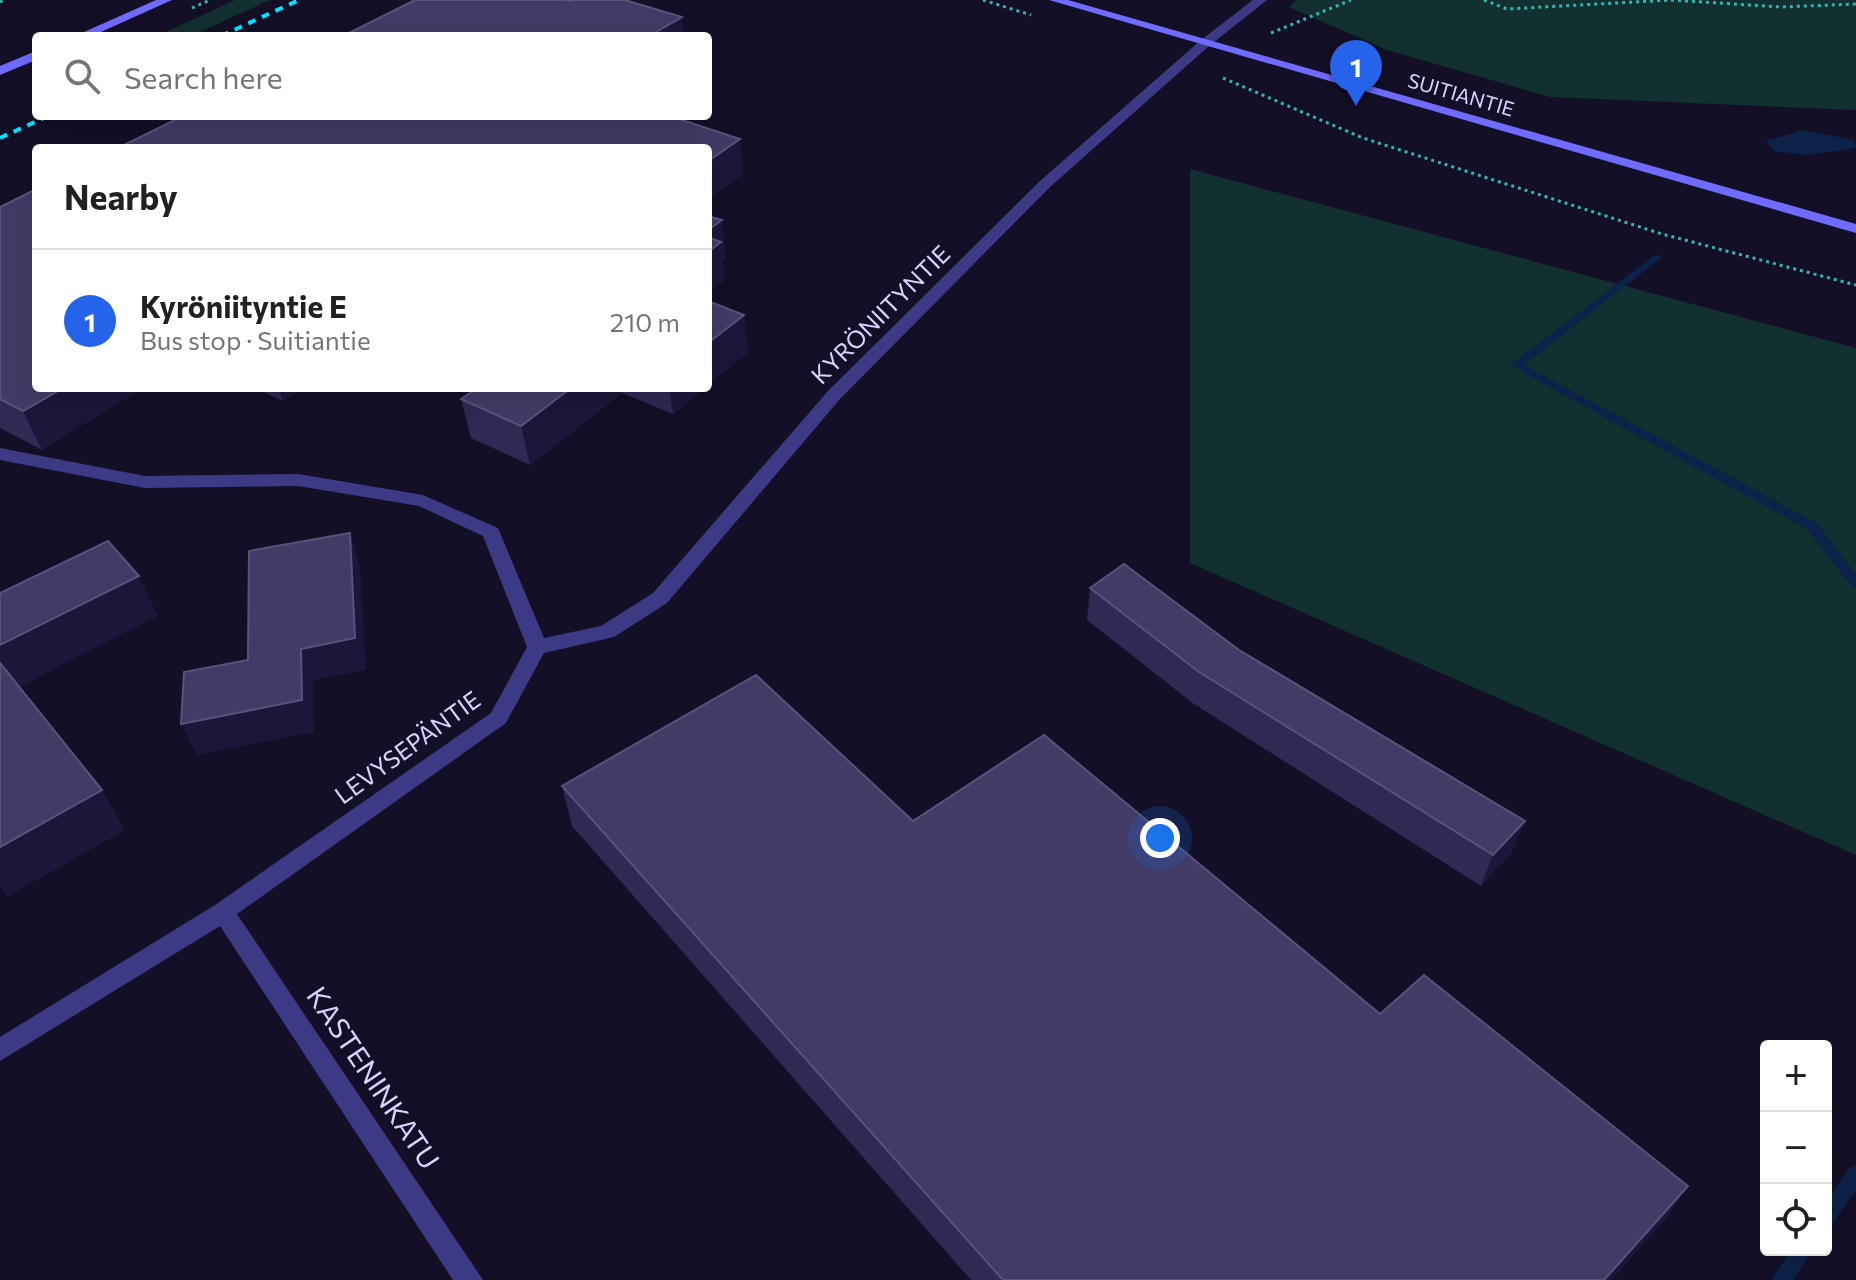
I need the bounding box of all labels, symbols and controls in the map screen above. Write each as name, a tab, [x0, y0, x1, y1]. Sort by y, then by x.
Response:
search box	[32, 32, 712, 120]
pin: 1	[1330, 40, 1382, 106]
icon: search	[60, 54, 104, 98]
text: Search here	[124, 58, 283, 95]
street label: SUITIANTIE	[1405, 67, 1517, 121]
text: Nearby	[64, 175, 178, 217]
street label: KYRÖNIITYNTIE	[805, 239, 955, 389]
text: Kyröniityntie E	[140, 287, 347, 324]
text: 1	[84, 306, 96, 337]
text: 210 m	[610, 306, 680, 337]
text: Bus stop · Suitiantie	[140, 324, 371, 355]
street label: LEVYSEPÄNTIE	[329, 684, 485, 809]
your location	[1140, 818, 1180, 858]
street label: KASTENINKATU	[300, 980, 447, 1175]
map controls	[1760, 1040, 1832, 1256]
button: +	[1760, 1040, 1832, 1112]
button: −	[1760, 1112, 1832, 1184]
button: locate	[1760, 1184, 1832, 1256]

